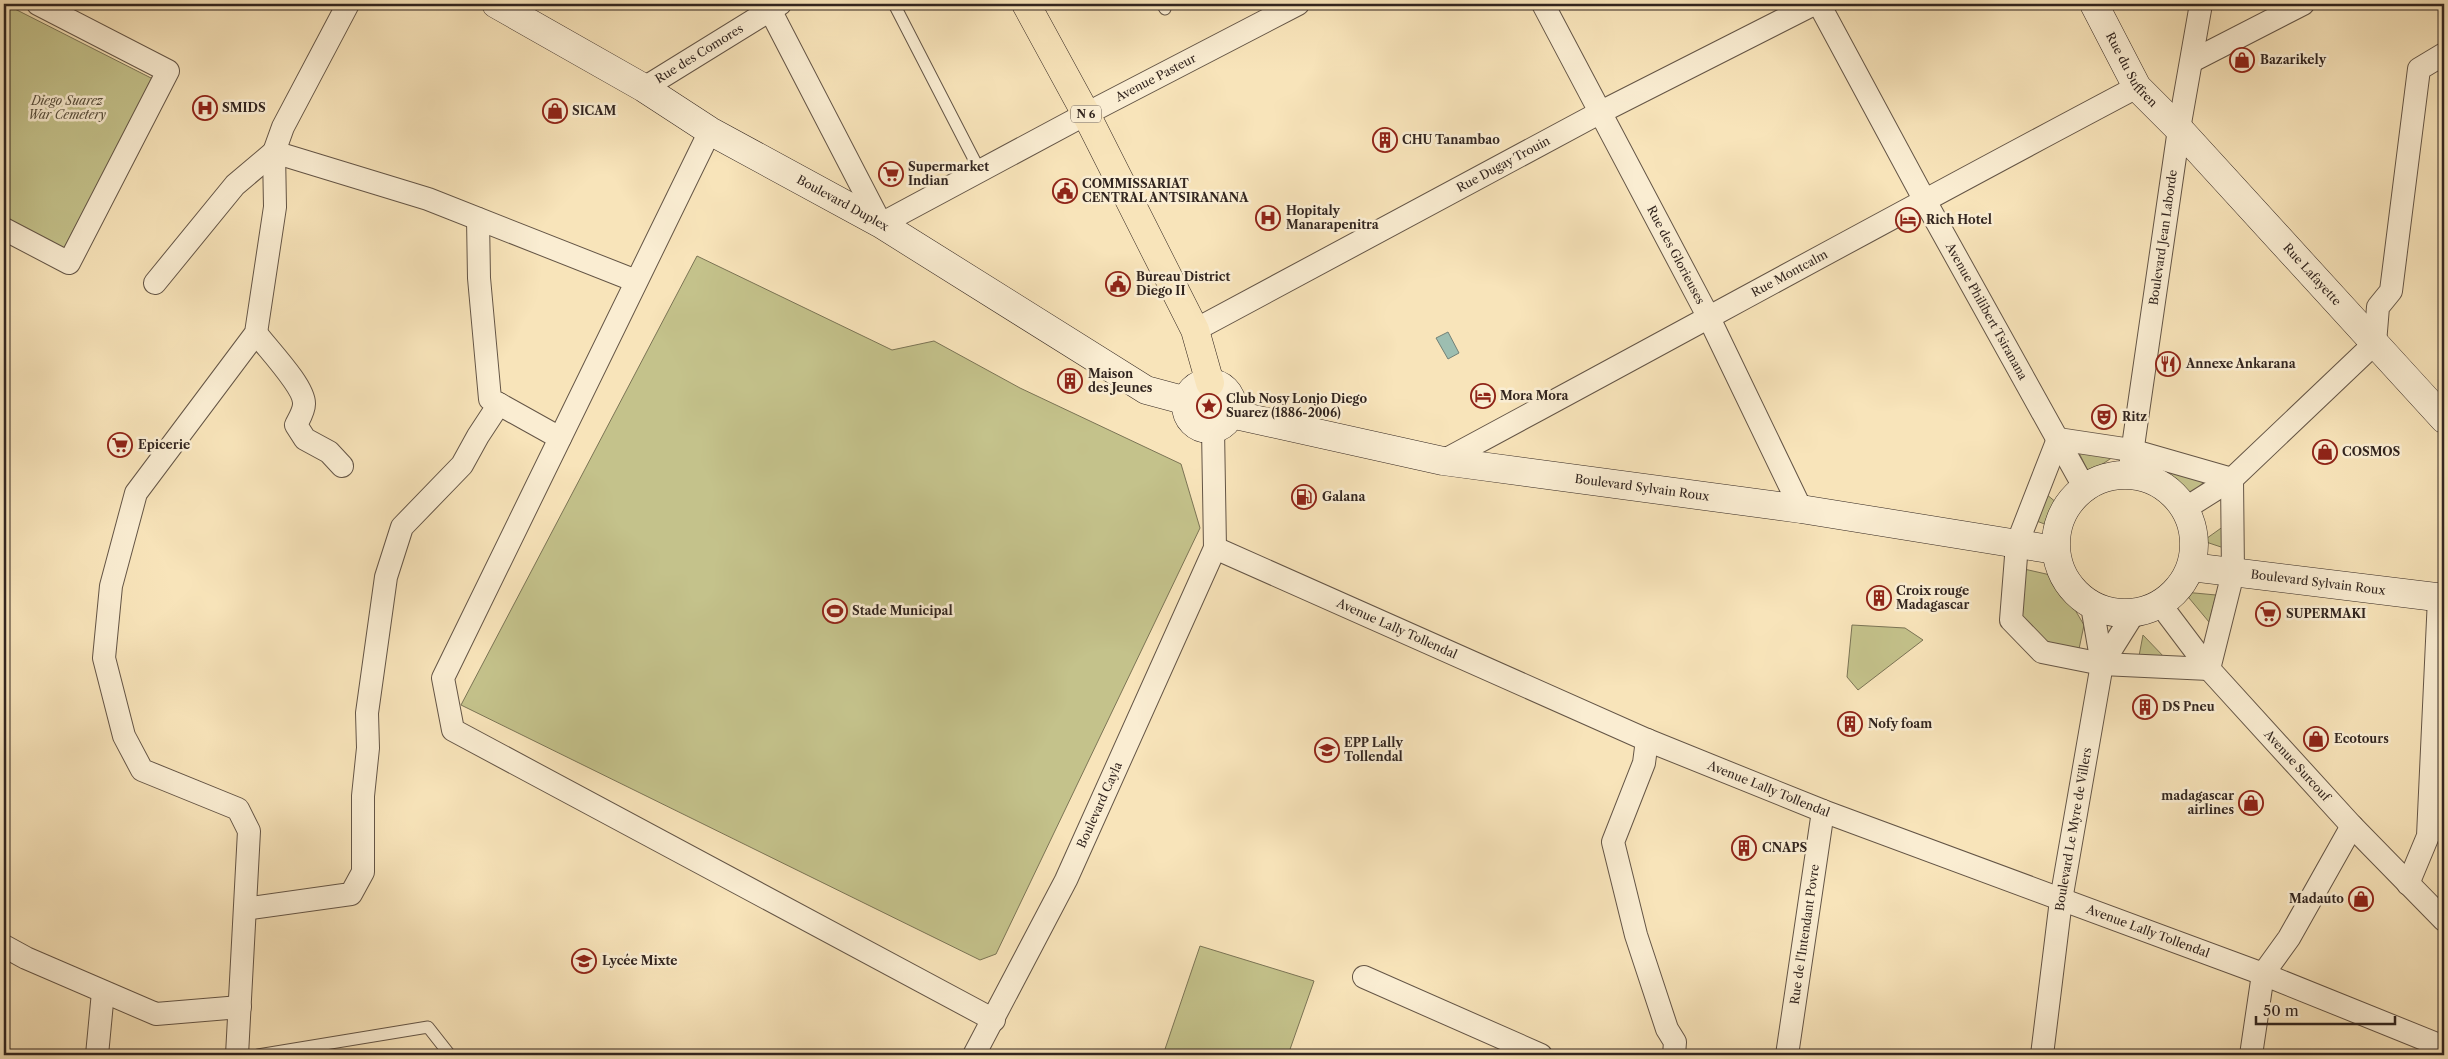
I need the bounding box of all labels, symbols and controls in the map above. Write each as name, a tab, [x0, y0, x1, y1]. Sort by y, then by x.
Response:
street label: Rue des Comores	[652, 21, 746, 86]
street label: Rue du Suffren	[2103, 30, 2161, 110]
shop icon: Bazarikely	[2229, 47, 2255, 73]
street label: Avenue Pasteur	[1112, 50, 1198, 105]
place label: Bazarikely	[2260, 52, 2327, 67]
park label: Diego Suarez War Cemetery	[28, 93, 106, 122]
hospital icon: SMIDS	[192, 95, 218, 121]
shop icon: SICAM	[542, 98, 568, 124]
place label: SMIDS	[222, 100, 266, 115]
place label: SICAM	[572, 103, 617, 118]
road number: N 6	[1071, 106, 1101, 122]
building icon: CHU Tanambao	[1372, 127, 1398, 153]
place label: CHU Tanambao	[1402, 132, 1500, 147]
street label: Rue Dugay Trouin	[1454, 133, 1553, 195]
place label: Supermarket Indian	[908, 159, 989, 188]
supermarket icon: Supermarket Indian	[878, 161, 904, 187]
street label: Boulevard Jean Laborde	[2146, 168, 2180, 306]
street label: Boulevard Duplex	[794, 172, 892, 234]
place label: COMMISSARIAT CENTRAL ANTSIRANANA	[1082, 176, 1249, 205]
public building icon: COMMISSARIAT CENTRAL ANTSIRANANA	[1052, 178, 1078, 204]
place label: Hopitaly Manarapenitra	[1286, 203, 1380, 232]
street label: Rue des Glorieuses	[1644, 203, 1708, 307]
hospital icon: Hopitaly Manarapenitra	[1255, 205, 1281, 231]
hotel icon: Rich Hotel	[1895, 207, 1921, 233]
place label: Rich Hotel	[1926, 212, 1992, 227]
street label: Avenue Philibert Tsiranana	[1942, 239, 2031, 383]
street label: Rue Lafayette	[2280, 240, 2345, 309]
street label: Rue Montcalm	[1749, 246, 1830, 300]
place label: Bureau District Diego II	[1136, 269, 1230, 298]
public building icon: Bureau District Diego II	[1105, 271, 1131, 297]
restaurant icon: Annexe Ankarana	[2155, 351, 2181, 377]
place label: Annexe Ankarana	[2185, 356, 2297, 371]
place label: Maison des Jeunes	[1088, 366, 1153, 395]
building icon: Maison des Jeunes	[1057, 368, 1083, 394]
hotel icon: Mora Mora	[1470, 383, 1496, 409]
place label: Mora Mora	[1500, 388, 1570, 403]
place label: Club Nosy Lonjo Diego Suarez (1886-2006)	[1226, 391, 1367, 420]
place icon: Club Nosy Lonjo Diego Suarez (1886-2006)	[1196, 393, 1222, 419]
theatre icon: Ritz	[2091, 404, 2117, 430]
place label: Ritz	[2122, 409, 2147, 424]
supermarket icon: Epicerie	[107, 432, 133, 458]
place label: Epicerie	[138, 437, 190, 452]
shop icon: COSMOS	[2312, 439, 2338, 465]
place label: COSMOS	[2342, 444, 2401, 459]
street label: Boulevard Sylvain Roux	[1574, 471, 1710, 504]
fuel station icon: Galana	[1291, 484, 1317, 510]
place label: Galana	[1322, 489, 1367, 504]
street label: Boulevard Sylvain Roux	[2250, 566, 2386, 598]
place label: Croix rouge Madagascar	[1896, 583, 1970, 612]
building icon: Croix rouge Madagascar	[1866, 585, 1892, 611]
street label: Avenue Lally Tollendal	[1334, 595, 1460, 662]
sports icon: Stade Municipal	[822, 598, 848, 624]
supermarket icon: SUPERMAKI	[2255, 601, 2281, 627]
place label: Stade Municipal	[852, 603, 953, 618]
place label: SUPERMAKI	[2286, 606, 2366, 621]
building icon: DS Pneu	[2132, 694, 2158, 720]
place label: DS Pneu	[2162, 699, 2215, 714]
building icon: Nofy foam	[1837, 711, 1863, 737]
place label: Nofy foam	[1868, 716, 1932, 731]
street label: Avenue Surcouf	[2261, 726, 2335, 805]
shop icon: Ecotours	[2303, 726, 2329, 752]
place label: Ecotours	[2334, 731, 2389, 746]
place label: EPP Lally Tollendal	[1344, 735, 1403, 764]
school or university icon: EPP Lally Tollendal	[1314, 737, 1340, 763]
street label: Boulevard Le Myre de Villers	[2052, 746, 2094, 912]
street label: Avenue Lally Tollendal	[1705, 757, 1832, 820]
street label: Boulevard Cayla	[1073, 759, 1125, 850]
place label: madagascar airlines	[2161, 788, 2234, 817]
shop icon: madagascar airlines	[2238, 790, 2264, 816]
building icon: CNAPS	[1731, 835, 1757, 861]
place label: CNAPS	[1762, 840, 1808, 855]
street label: Rue de l'Intendant Povre	[1787, 863, 1822, 1005]
shop icon: Madauto	[2348, 886, 2374, 912]
place label: Madauto	[2289, 891, 2344, 906]
street label: Avenue Lally Tollendal	[2083, 901, 2212, 961]
school or university icon: Lycée Mixte	[571, 948, 597, 974]
place label: Lycée Mixte	[602, 953, 677, 968]
scale bar	[2256, 994, 2394, 1026]
text: 50 m	[2263, 1001, 2299, 1020]

